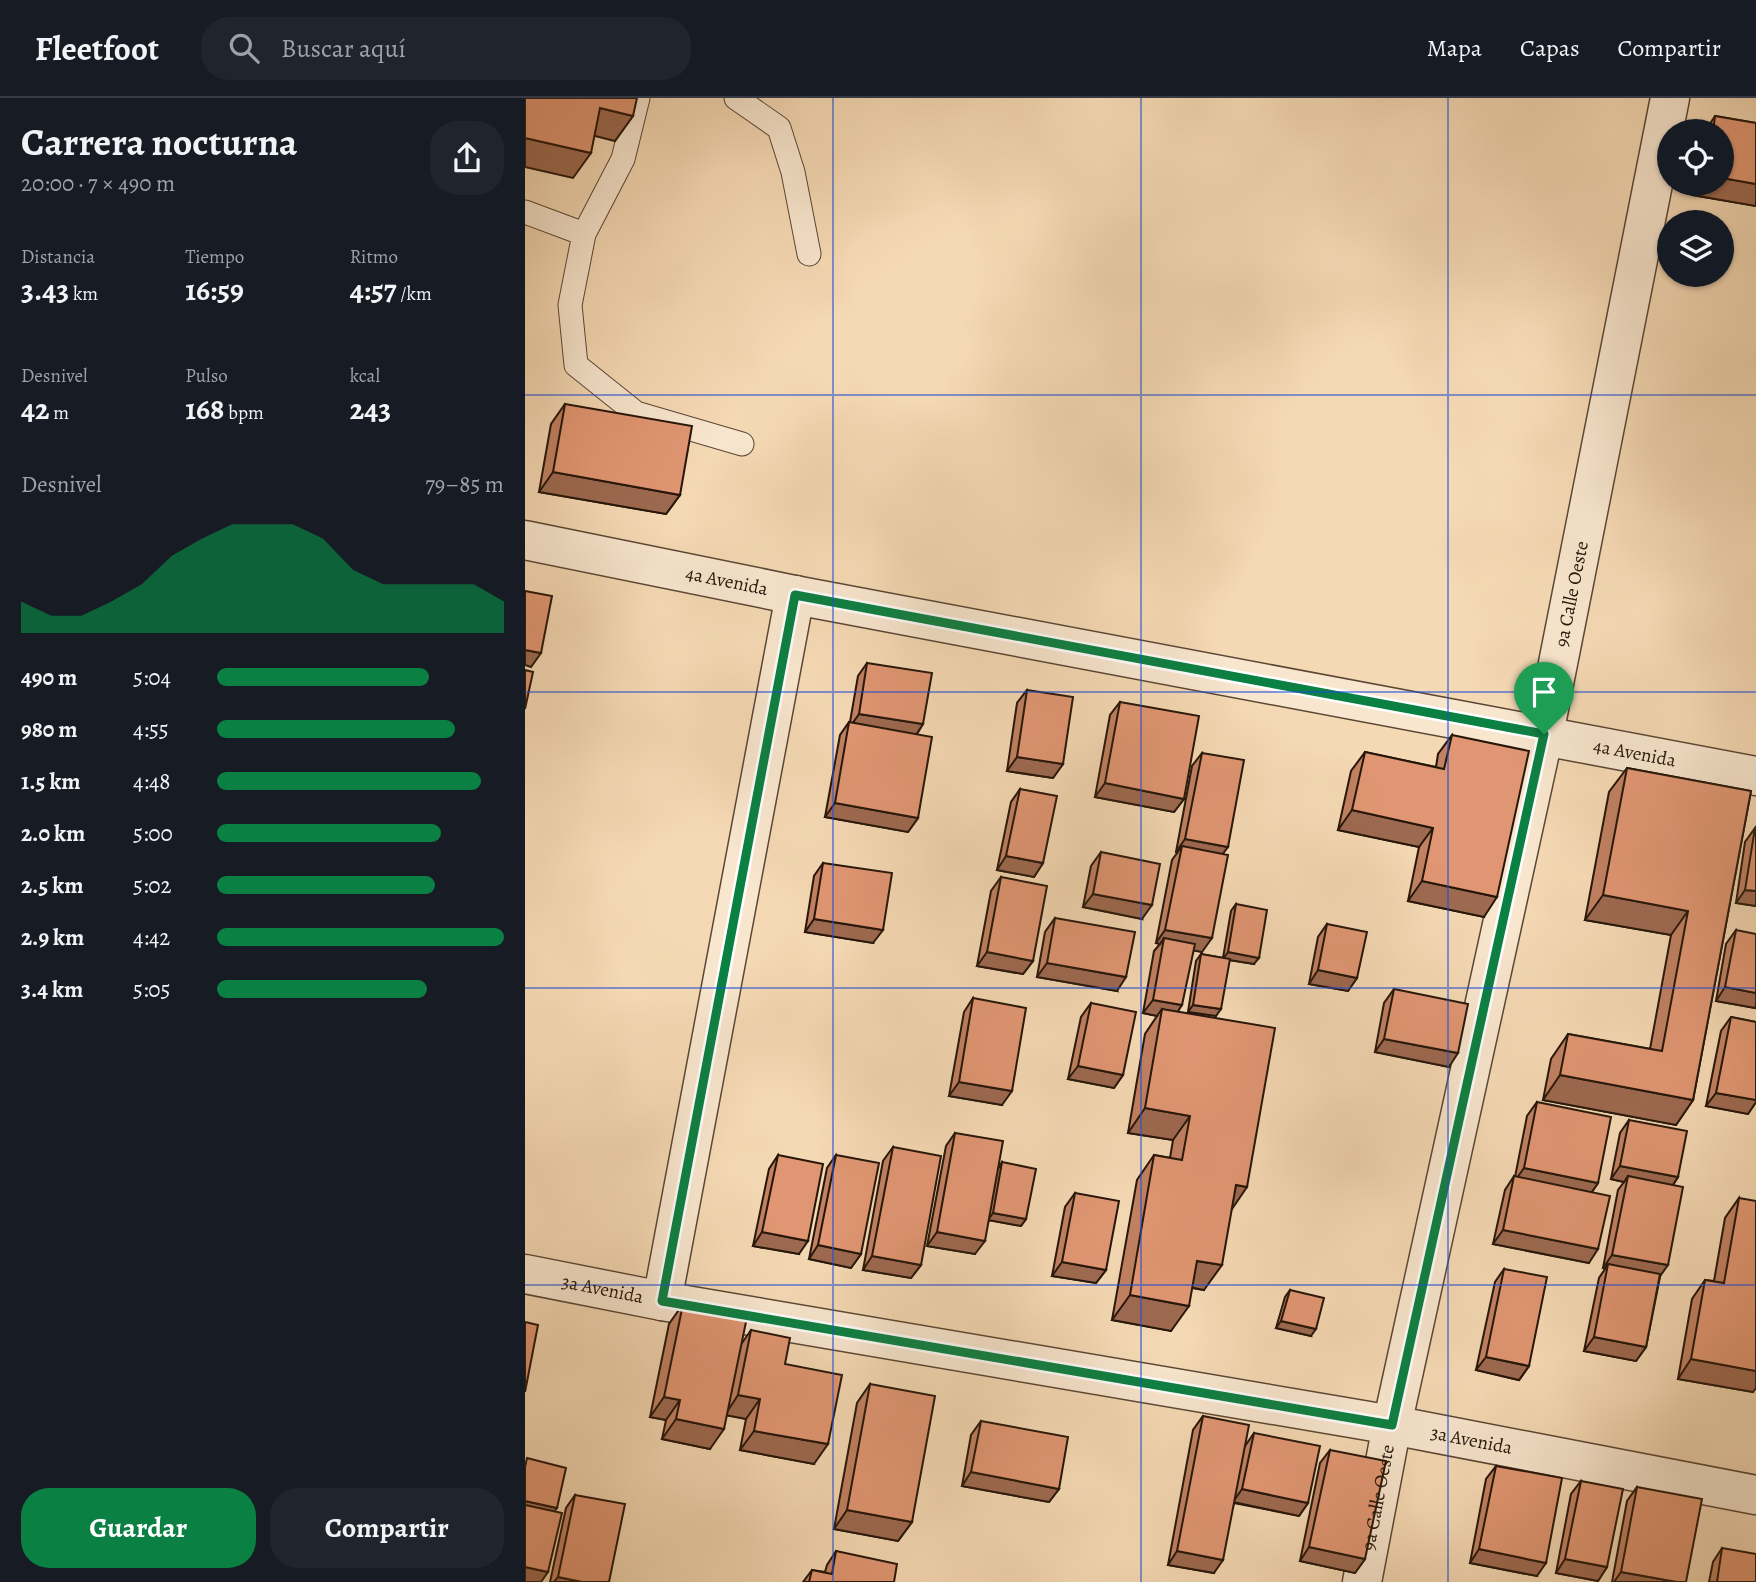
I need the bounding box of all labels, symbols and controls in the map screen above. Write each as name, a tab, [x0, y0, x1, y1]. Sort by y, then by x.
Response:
search box	[201, 17, 691, 80]
text: Fleetfoot	[35, 26, 159, 71]
icon: search	[225, 29, 263, 67]
text: Buscar aquí	[281, 31, 406, 66]
text: Mapa	[1427, 32, 1482, 64]
text: Capas	[1520, 32, 1580, 64]
text: Compartir	[1618, 32, 1721, 64]
text: Carrera nocturna	[21, 116, 297, 168]
map controls	[1657, 119, 1734, 287]
button: locate	[1657, 119, 1734, 196]
button: share	[430, 121, 504, 195]
text: 20:00 · 7 × 490 m	[21, 168, 175, 199]
button: layers	[1657, 210, 1734, 287]
text: Distancia	[21, 244, 95, 270]
text: Tiempo	[185, 244, 244, 270]
text: Ritmo	[350, 244, 398, 270]
text: 3.43	[21, 270, 69, 310]
text: 16:59	[185, 270, 244, 310]
text: 4:57	[350, 270, 397, 310]
text: km	[69, 281, 98, 307]
text: /km	[397, 281, 432, 307]
text: Desnivel	[21, 363, 88, 389]
text: Pulso	[185, 363, 228, 389]
text: kcal	[350, 363, 380, 389]
text: 42	[21, 389, 50, 429]
text: 168	[185, 389, 224, 429]
text: 243	[350, 389, 391, 429]
text: m	[50, 400, 69, 426]
text: bpm	[224, 400, 264, 426]
text: Desnivel	[21, 469, 102, 500]
text: 79–85 m	[425, 469, 504, 500]
street label: 9a Calle Oeste	[1549, 539, 1595, 649]
street label: 4a Avenida	[683, 560, 770, 602]
text: 490 m	[21, 662, 77, 693]
text: 5:04	[133, 662, 171, 693]
pin	[1514, 662, 1574, 734]
icon: arrive	[1525, 673, 1563, 711]
text: 980 m	[21, 714, 78, 745]
text: 4:55	[133, 714, 169, 745]
street label: 4a Avenida	[1591, 733, 1678, 774]
text: 1.5 km	[21, 766, 81, 797]
text: 4:48	[133, 766, 170, 797]
text: 2.0 km	[21, 818, 85, 849]
text: 5:00	[133, 818, 173, 849]
text: 2.5 km	[21, 870, 83, 901]
text: 5:02	[133, 870, 172, 901]
text: 2.9 km	[21, 922, 84, 953]
text: 4:42	[133, 922, 170, 953]
text: 3.4 km	[21, 974, 83, 1005]
text: 5:05	[133, 974, 171, 1005]
street label: 3a Avenida	[559, 1269, 646, 1310]
street label: 3a Avenida	[1428, 1420, 1515, 1461]
street label: 9a Calle Oeste	[1355, 1442, 1401, 1553]
button: Guardar	[21, 1488, 256, 1568]
button: Compartir	[270, 1488, 504, 1568]

